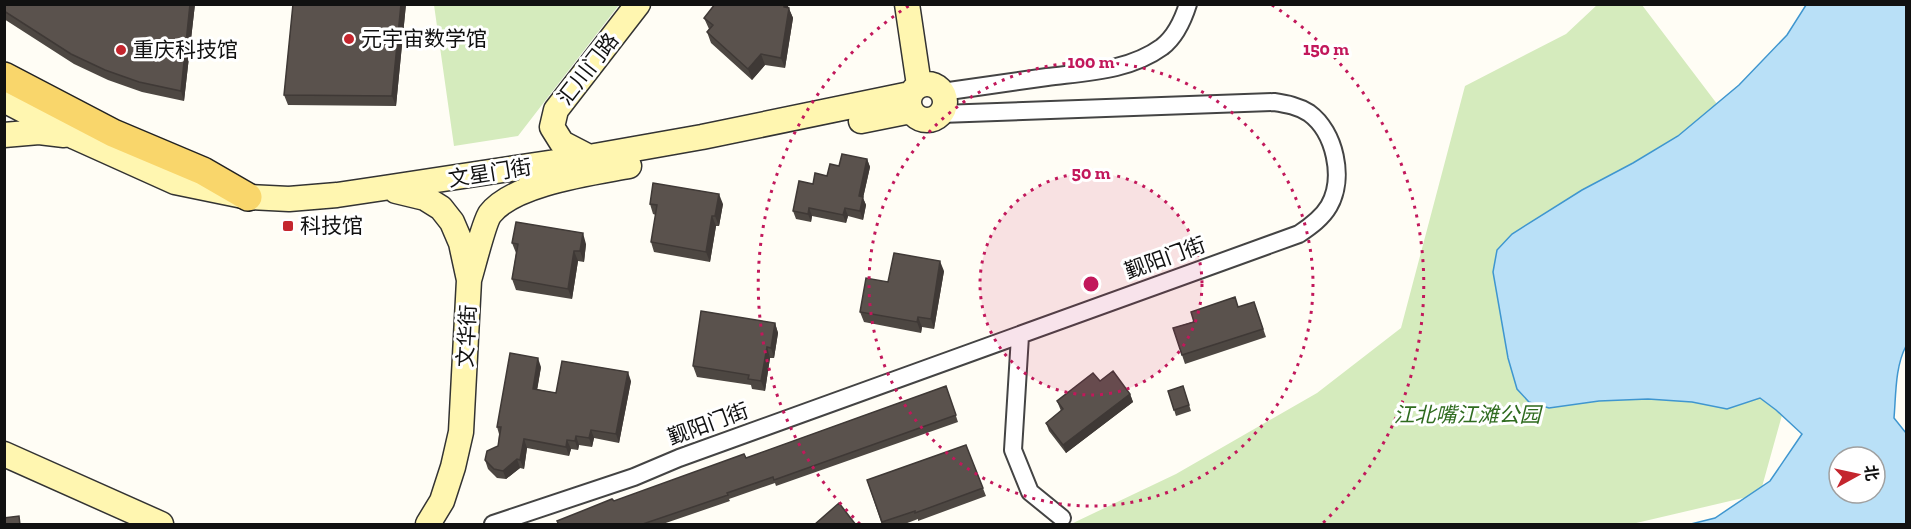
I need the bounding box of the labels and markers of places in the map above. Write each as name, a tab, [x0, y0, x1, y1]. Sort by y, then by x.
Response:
place label: 元宇宙数学馆	[361, 26, 487, 51]
marker: 元宇宙数学馆	[342, 32, 356, 46]
place label: 重庆科技馆	[133, 37, 238, 62]
marker: 重庆科技馆	[114, 43, 128, 57]
place label: 科技馆	[300, 213, 363, 238]
marker: 科技馆	[281, 219, 295, 233]
centre of rings	[1081, 274, 1101, 294]

